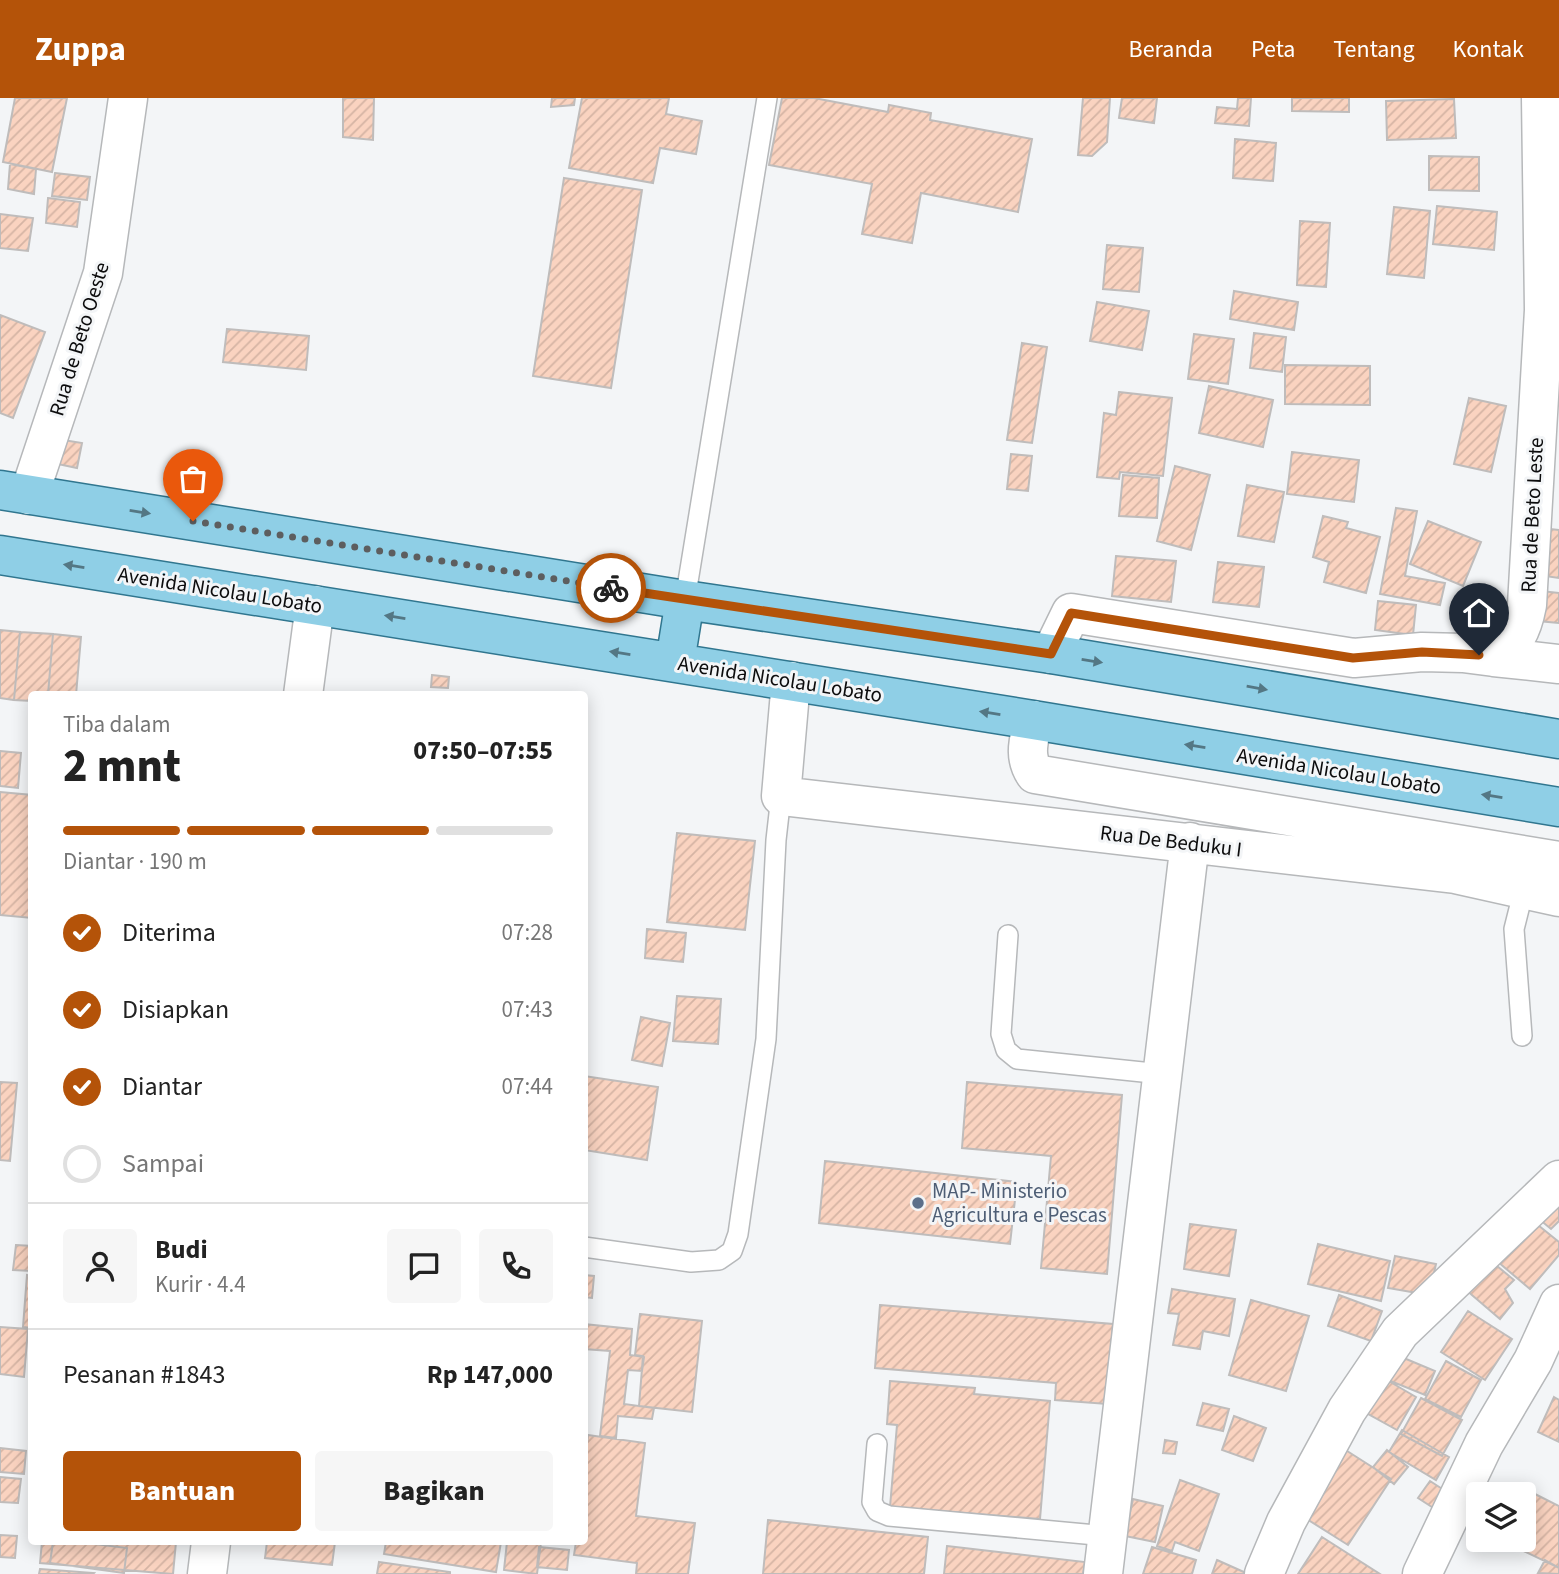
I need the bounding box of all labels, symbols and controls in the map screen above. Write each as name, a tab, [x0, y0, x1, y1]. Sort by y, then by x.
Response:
text: Zuppa	[35, 26, 126, 73]
text: Beranda	[1129, 32, 1213, 67]
text: Peta	[1251, 32, 1295, 67]
text: Tentang	[1333, 32, 1415, 67]
text: Kontak	[1453, 32, 1524, 67]
street label: Rua de Beto Oeste	[41, 258, 117, 420]
street label: Rua de Beto Leste	[1513, 437, 1551, 593]
pin	[163, 449, 223, 521]
icon: bag	[174, 460, 212, 498]
one-way arrow	[129, 507, 151, 518]
courier	[576, 553, 646, 623]
street label: Avenida Nicolau Lobato	[116, 559, 324, 621]
one-way arrow	[63, 560, 85, 571]
icon: bike	[592, 569, 630, 607]
pin	[1449, 583, 1509, 655]
icon: home	[1460, 594, 1498, 632]
one-way arrow	[384, 611, 406, 622]
one-way arrow	[609, 647, 631, 658]
street label: Avenida Nicolau Lobato	[676, 648, 884, 710]
one-way arrow	[1081, 656, 1103, 667]
one-way arrow	[1246, 683, 1268, 694]
one-way arrow	[979, 707, 1001, 718]
text: Tiba dalam	[63, 708, 170, 741]
text: 07:50–07:55	[413, 732, 553, 769]
text: 2 mnt	[63, 734, 181, 799]
one-way arrow	[1184, 740, 1206, 751]
street label: Avenida Nicolau Lobato	[1235, 740, 1443, 802]
one-way arrow	[1481, 790, 1503, 801]
street label: Rua De Beduku I	[1098, 817, 1244, 865]
text: Diantar · 190 m	[63, 845, 207, 878]
icon: check	[63, 914, 101, 952]
text: Diterima	[122, 914, 216, 951]
text: 07:28	[502, 916, 553, 949]
icon: check	[63, 991, 101, 1029]
text: Disiapkan	[122, 991, 229, 1028]
text: 07:43	[502, 993, 553, 1026]
icon: check	[63, 1068, 101, 1106]
text: Diantar	[122, 1068, 202, 1105]
text: 07:44	[502, 1070, 553, 1103]
text: Sampai	[122, 1145, 204, 1182]
place label: MAP- Ministerio Agricultura e Pescas	[932, 1176, 1107, 1230]
marker: MAP- Ministerio Agricultura e Pescas	[910, 1195, 926, 1211]
button: person	[63, 1229, 137, 1303]
button: chat	[387, 1229, 461, 1303]
button: phone	[479, 1229, 553, 1303]
text: Budi	[155, 1231, 208, 1268]
text: Kurir · 4.4	[155, 1268, 246, 1301]
text: Pesanan #1843	[63, 1356, 225, 1393]
text: Rp 147,000	[427, 1356, 553, 1393]
button: Bantuan	[63, 1451, 301, 1531]
button: Bagikan	[315, 1451, 553, 1531]
map controls	[1466, 1482, 1536, 1552]
button: layers	[1466, 1482, 1536, 1552]

